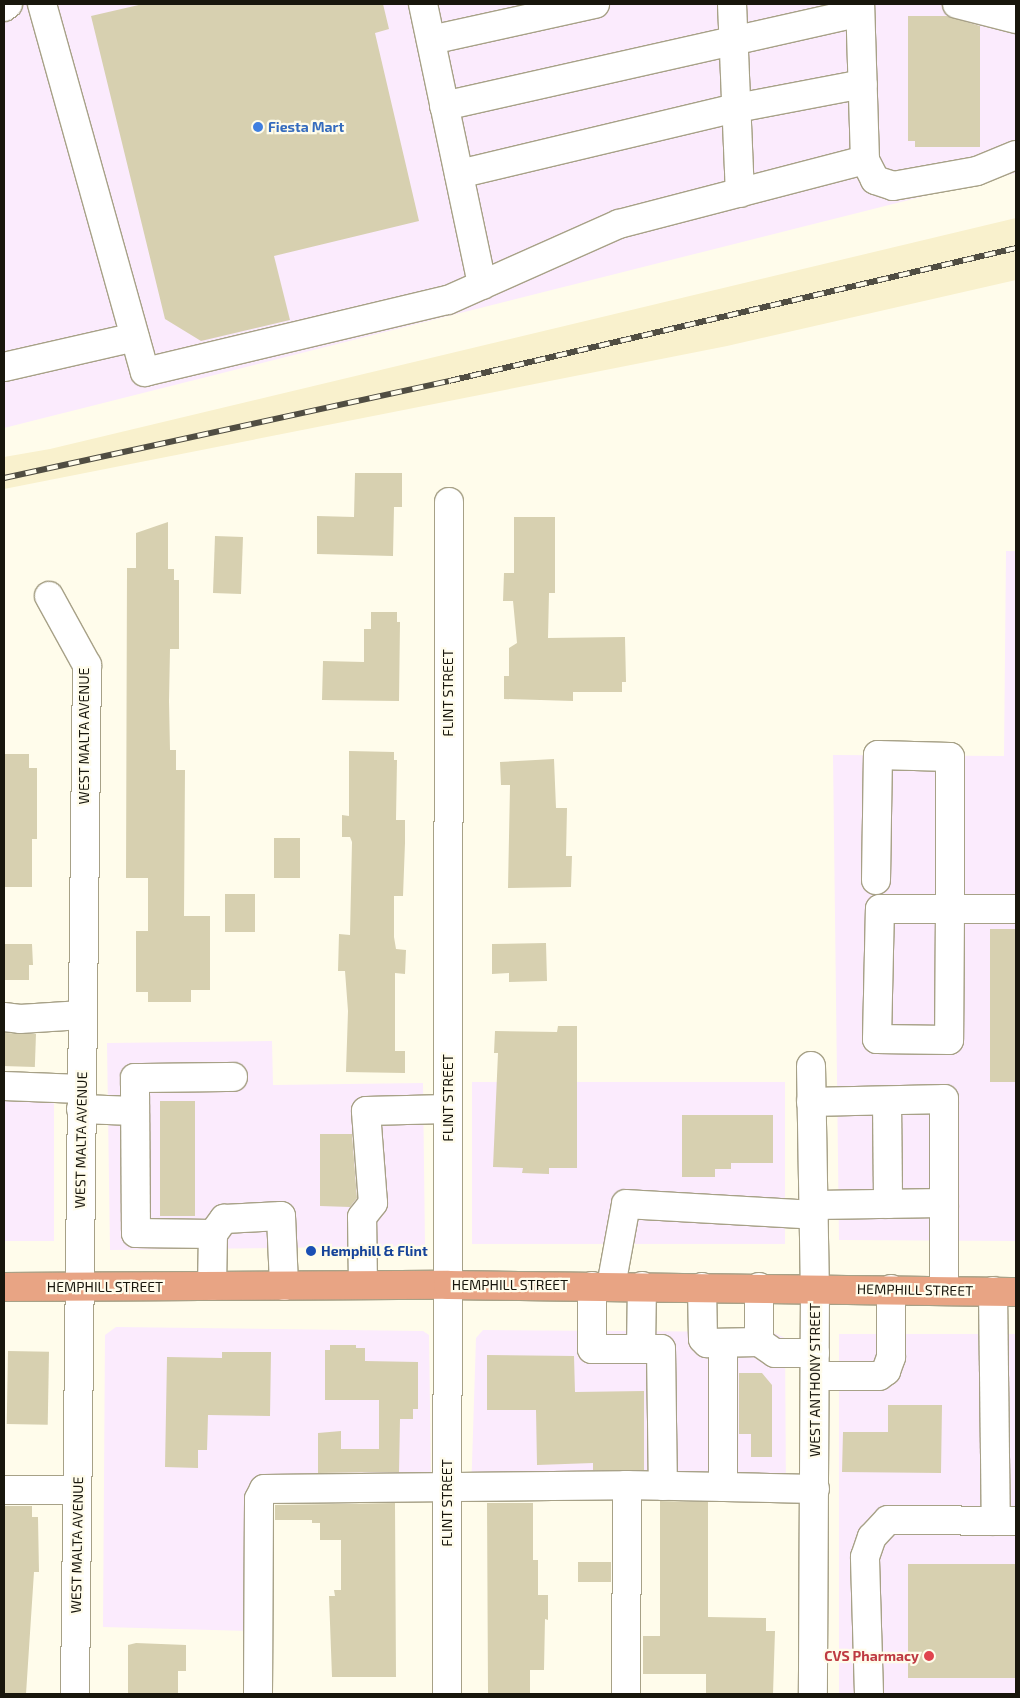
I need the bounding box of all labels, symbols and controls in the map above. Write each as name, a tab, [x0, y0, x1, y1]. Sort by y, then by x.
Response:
place label: Fiesta Mart	[268, 119, 344, 135]
marker: Fiesta Mart	[252, 121, 264, 133]
street label: FLINT STREET	[440, 649, 456, 737]
street label: WEST MALTA AVENUE	[76, 667, 92, 805]
street label: FLINT STREET	[440, 1054, 456, 1142]
street label: WEST MALTA AVENUE	[71, 1071, 91, 1209]
place label: Hemphill & Flint	[321, 1243, 428, 1259]
marker: Hemphill & Flint	[305, 1245, 317, 1257]
street label: HEMPHILL STREET	[452, 1277, 568, 1293]
street label: HEMPHILL STREET	[47, 1279, 163, 1295]
street label: HEMPHILL STREET	[857, 1281, 973, 1299]
street label: WEST ANTHONY STREET	[807, 1302, 823, 1458]
street label: FLINT STREET	[439, 1459, 455, 1547]
street label: WEST MALTA AVENUE	[67, 1476, 87, 1614]
place label: CVS Pharmacy	[824, 1648, 919, 1664]
marker: CVS Pharmacy	[923, 1650, 935, 1662]

